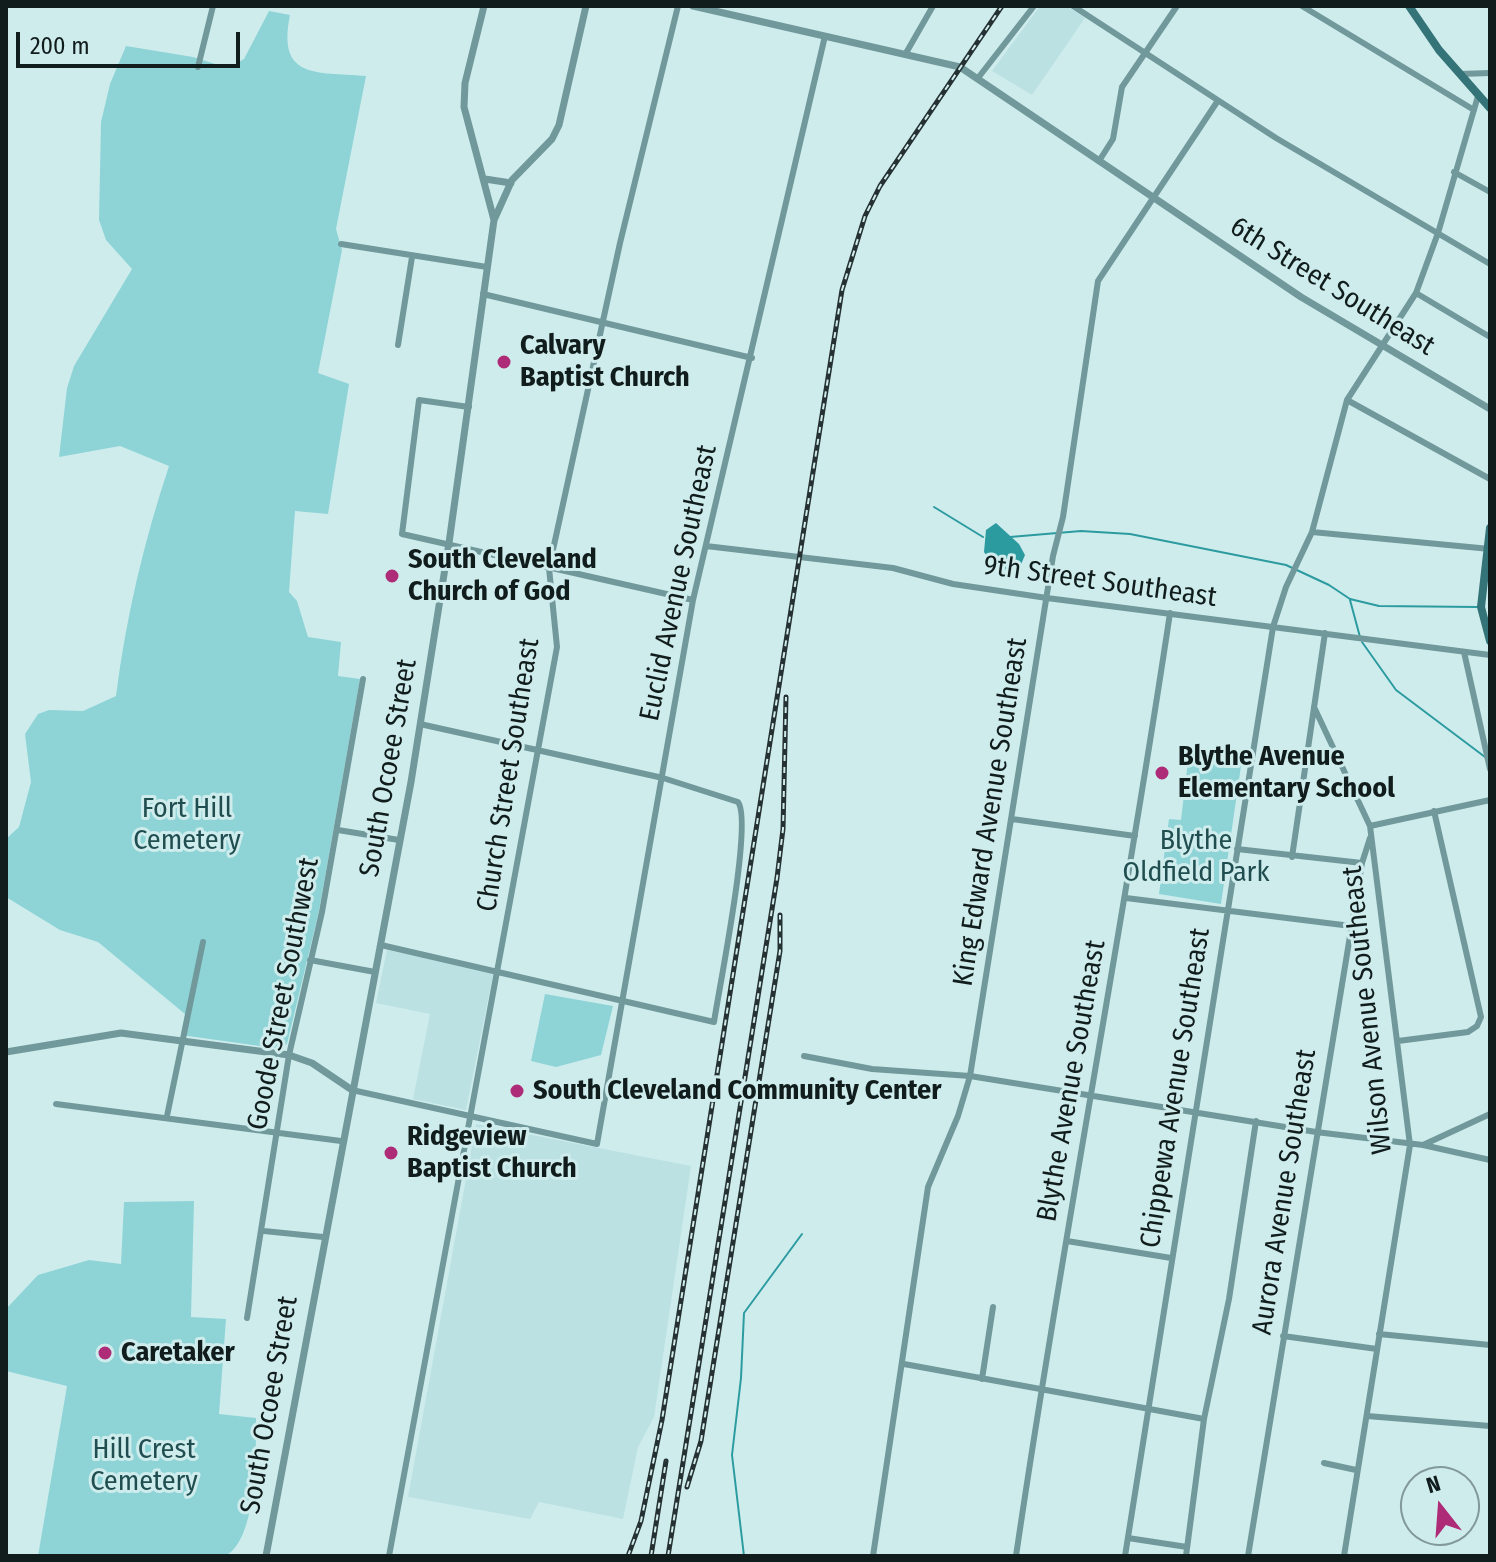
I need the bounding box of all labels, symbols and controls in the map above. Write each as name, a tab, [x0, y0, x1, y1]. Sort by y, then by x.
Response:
scale bar	[20, 16, 244, 66]
text: 200 m	[30, 32, 90, 60]
street label: 6th Street Southeast	[1223, 210, 1441, 364]
place label: Calvary Baptist Church	[520, 329, 690, 395]
marker: Calvary Baptist Church	[495, 353, 513, 371]
street label: Euclid Avenue Southeast	[633, 442, 725, 724]
place label: South Cleveland Church of God	[408, 543, 597, 609]
street label: 9th Street Southeast	[981, 549, 1219, 615]
marker: South Cleveland Church of God	[383, 567, 401, 585]
street label: King Edward Avenue Southeast	[947, 635, 1035, 989]
street label: Church Street Southeast	[471, 636, 547, 914]
street label: South Ocoee Street	[353, 656, 425, 880]
place label: Blythe Avenue Elementary School	[1178, 740, 1395, 806]
marker: Blythe Avenue Elementary School	[1153, 764, 1171, 782]
park label: Fort Hill Cemetery	[133, 792, 241, 858]
park label: Blythe Oldfield Park	[1123, 824, 1269, 890]
street label: Goode Street Southwest	[241, 855, 327, 1133]
street label: Wilson Avenue Southeast	[1336, 864, 1400, 1156]
street label: Chippewa Avenue Southeast	[1134, 925, 1218, 1251]
street label: Blythe Avenue Southeast	[1031, 938, 1113, 1224]
street label: Aurora Avenue Southeast	[1246, 1047, 1324, 1337]
place label: South Cleveland Community Center	[533, 1074, 941, 1108]
marker: South Cleveland Community Center	[508, 1082, 526, 1100]
place label: Ridgeview Baptist Church	[407, 1120, 577, 1186]
marker: Ridgeview Baptist Church	[382, 1144, 400, 1162]
street label: South Ocoee Street	[234, 1293, 306, 1517]
place label: Caretaker	[121, 1336, 235, 1370]
marker: Caretaker	[96, 1344, 114, 1362]
park label: Hill Crest Cemetery	[90, 1433, 198, 1499]
north arrow	[1400, 1466, 1480, 1546]
text: N	[1423, 1470, 1444, 1499]

